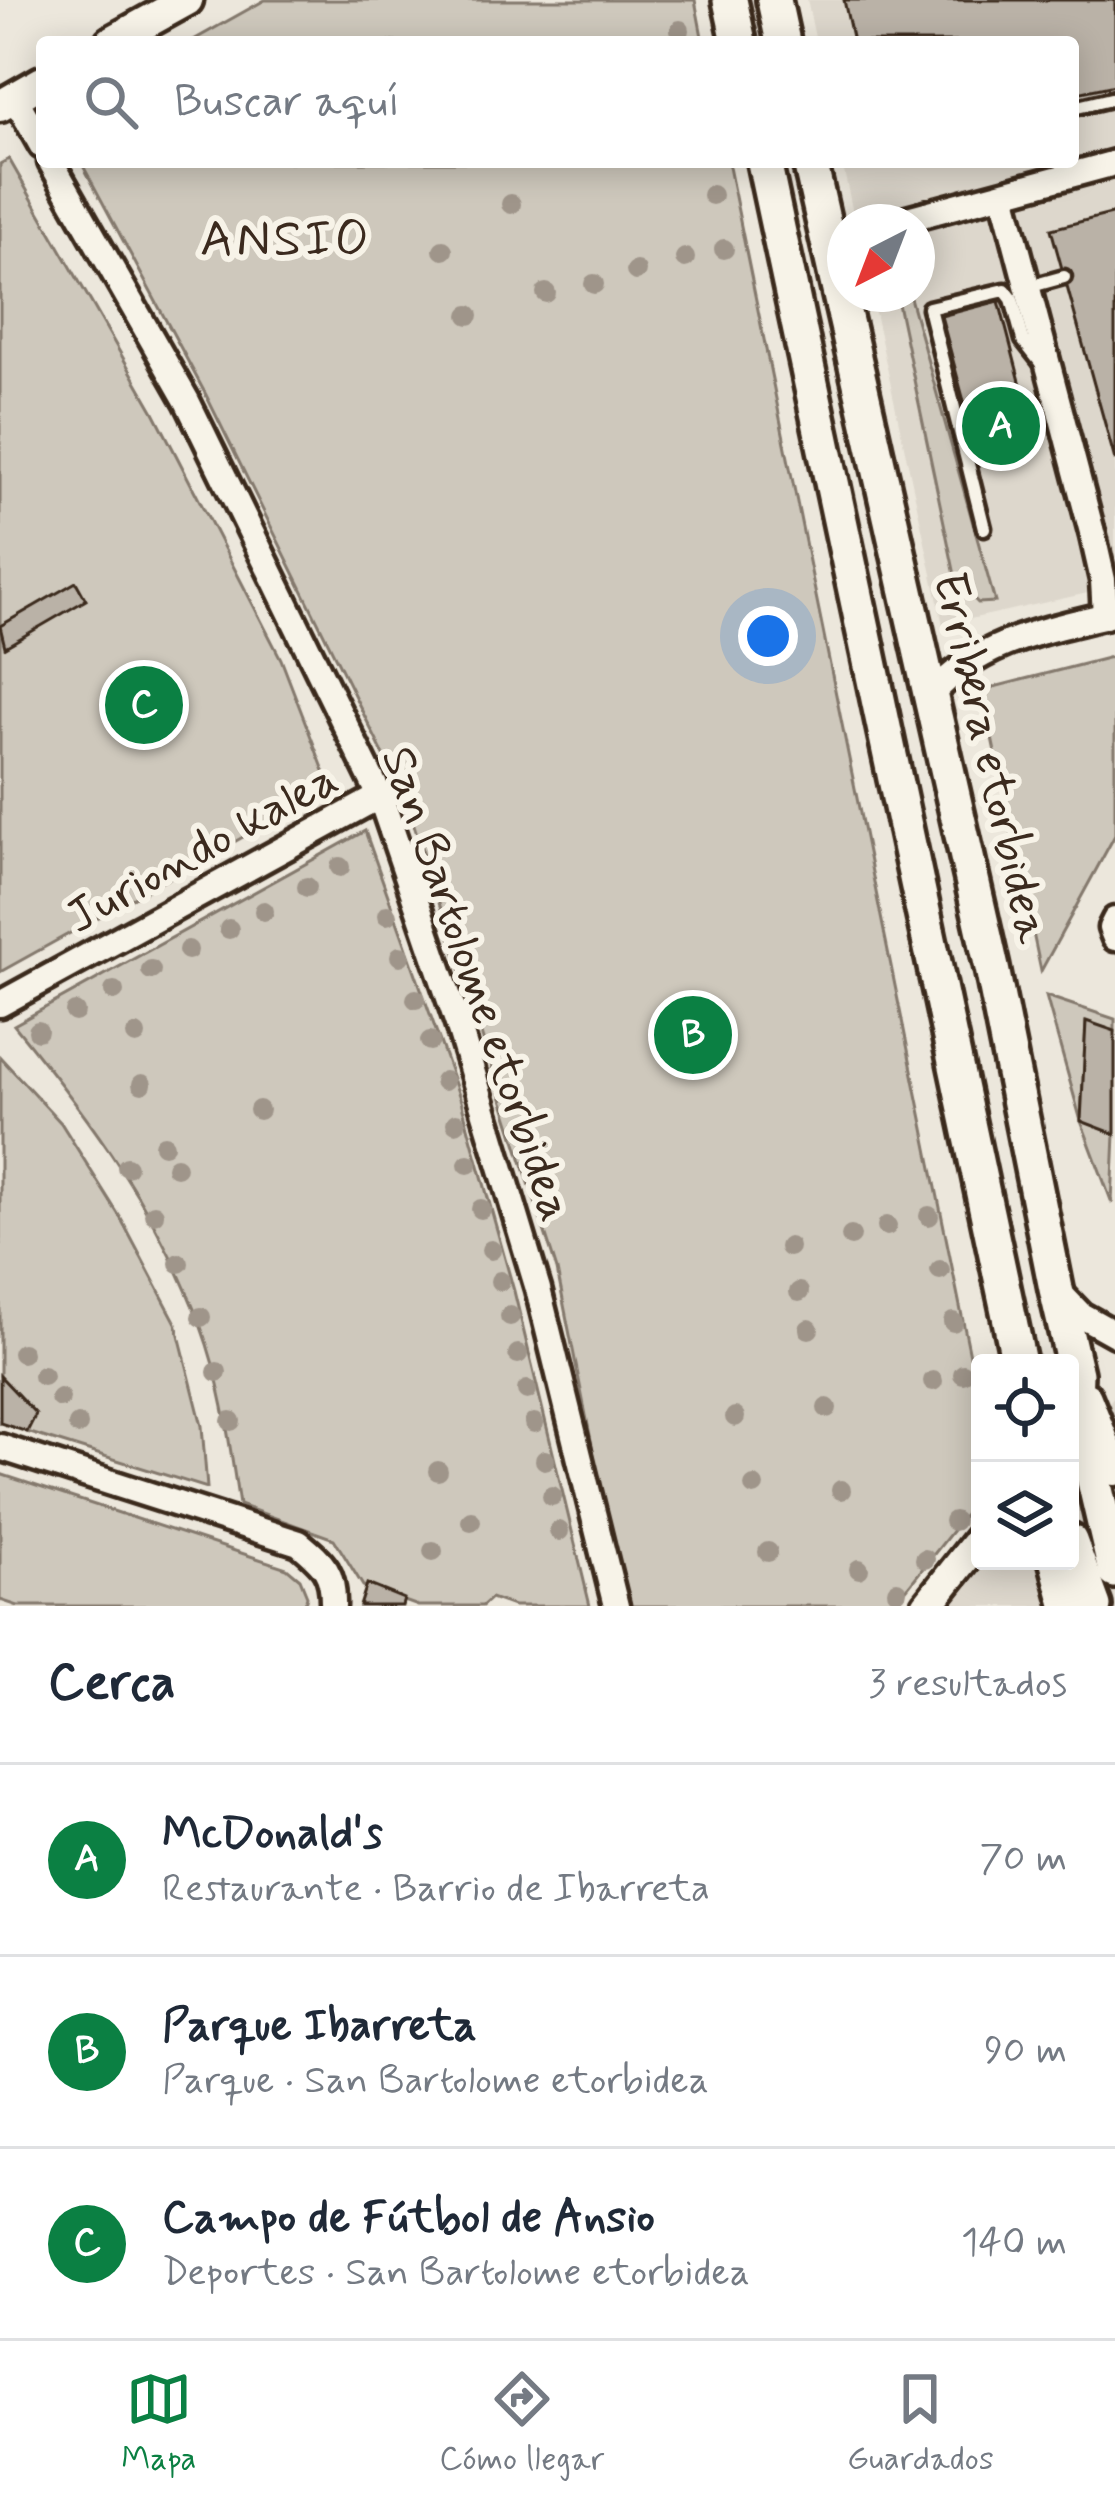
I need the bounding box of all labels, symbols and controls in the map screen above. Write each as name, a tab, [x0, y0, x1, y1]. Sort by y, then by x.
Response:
search box	[36, 36, 1079, 168]
icon: search	[78, 69, 144, 135]
text: Buscar aquí	[174, 73, 400, 132]
north arrow	[827, 204, 935, 312]
district label: ANSIO	[200, 208, 372, 274]
pin: A	[962, 381, 1040, 471]
street label: Erribera etorbidea	[916, 566, 1063, 950]
your location	[738, 606, 798, 666]
pin: C	[105, 660, 183, 750]
street label: San Bartolome etorbidea	[365, 739, 587, 1230]
street label: Juriondo kalea	[56, 749, 350, 950]
pin: B	[654, 990, 732, 1080]
map controls	[971, 1354, 1079, 1570]
button: locate	[971, 1354, 1079, 1462]
button: layers	[971, 1462, 1079, 1570]
text: Cerca	[48, 1651, 176, 1717]
text: 3 resultados	[868, 1659, 1067, 1710]
text: McDonald's	[162, 1805, 383, 1864]
text: A	[74, 1834, 100, 1885]
text: 70 m	[979, 1834, 1067, 1885]
text: Restaurante · Barrio de Ibarreta	[162, 1864, 710, 1915]
text: Parque Ibarreta	[162, 1997, 477, 2056]
text: B	[75, 2026, 99, 2077]
text: 90 m	[984, 2026, 1067, 2077]
text: Parque · San Bartolome etorbidea	[162, 2056, 709, 2107]
text: Campo de Fútbol de Ansio	[162, 2189, 655, 2248]
text: C	[73, 2218, 101, 2269]
text: 140 m	[961, 2218, 1067, 2269]
text: Deportes · San Bartolome etorbidea	[162, 2248, 750, 2299]
tab: Mapa	[121, 2366, 197, 2482]
tab: Cómo llegar	[439, 2366, 604, 2482]
tab: Guardados	[847, 2366, 994, 2482]

